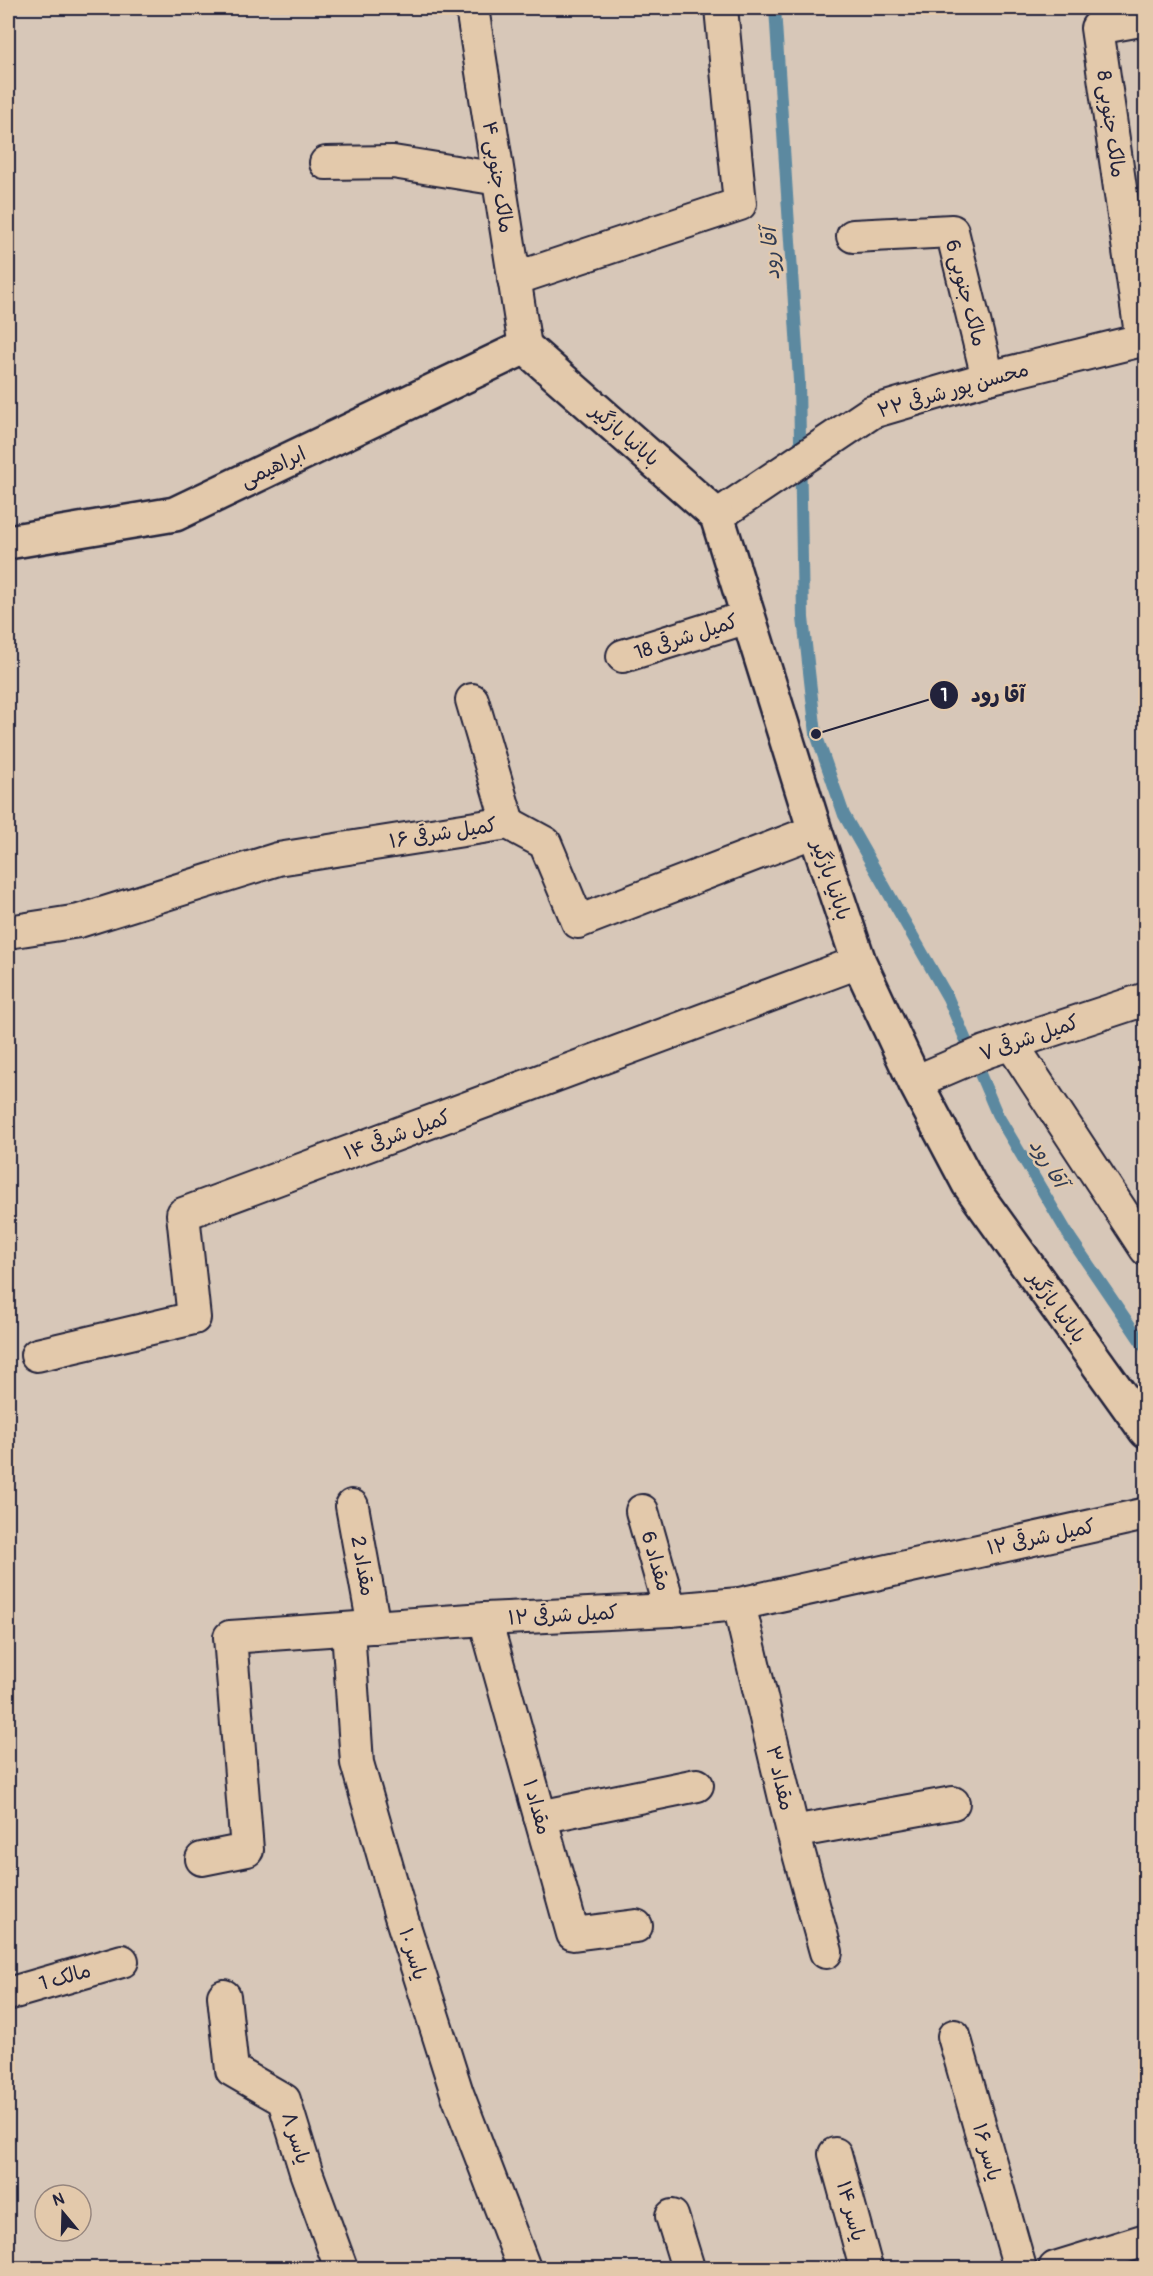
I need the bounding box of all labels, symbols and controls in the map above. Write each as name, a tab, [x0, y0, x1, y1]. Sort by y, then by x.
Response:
street label: مالک جنوبی 8	[1090, 69, 1131, 179]
street label: مالک جنوبی ۴	[476, 119, 519, 235]
water label: آقا رود	[755, 221, 786, 281]
street label: مالک جنوبی 6	[939, 237, 992, 349]
street label: محسن پور شرقی ۲۲	[874, 355, 1032, 424]
street label: بابانیا بازگیر	[584, 397, 665, 472]
street label: ابراهیمی	[236, 441, 310, 493]
street label: کمیل شرقی 18	[631, 608, 741, 665]
callout: آقا رود	[929, 675, 1037, 714]
text: آقا رود	[971, 682, 1027, 709]
text: 1	[940, 684, 948, 707]
street label: کمیل شرقی ۱۶	[387, 811, 499, 854]
street label: بابانیا بازگیر	[805, 835, 856, 923]
street label: کمیل شرقی ۷	[976, 1008, 1082, 1067]
street label: کمیل شرقی ۱۴	[340, 1103, 454, 1166]
water label: آقا رود	[1023, 1134, 1076, 1197]
street label: بابانیا بازگیر	[1021, 1264, 1092, 1348]
street label: کمیل شرقی ۱۲	[984, 1512, 1098, 1561]
street label: مقداد 6	[636, 1528, 676, 1594]
street label: مقداد 2	[345, 1534, 381, 1598]
street label: کمیل شرقی ۱۲	[507, 1599, 619, 1630]
street label: مقداد ۳	[760, 1743, 800, 1813]
street label: مقداد ۱	[517, 1776, 557, 1838]
street label: یاسر ۱۰	[393, 1925, 433, 1983]
street label: مالک 1	[36, 1958, 94, 1996]
street label: یاسر ۸	[276, 2109, 316, 2167]
street label: یاسر ۱۶	[967, 2120, 1007, 2184]
street label: یاسر ۱۴	[831, 2178, 871, 2244]
north arrow	[33, 2183, 93, 2243]
text: N	[50, 2188, 67, 2211]

